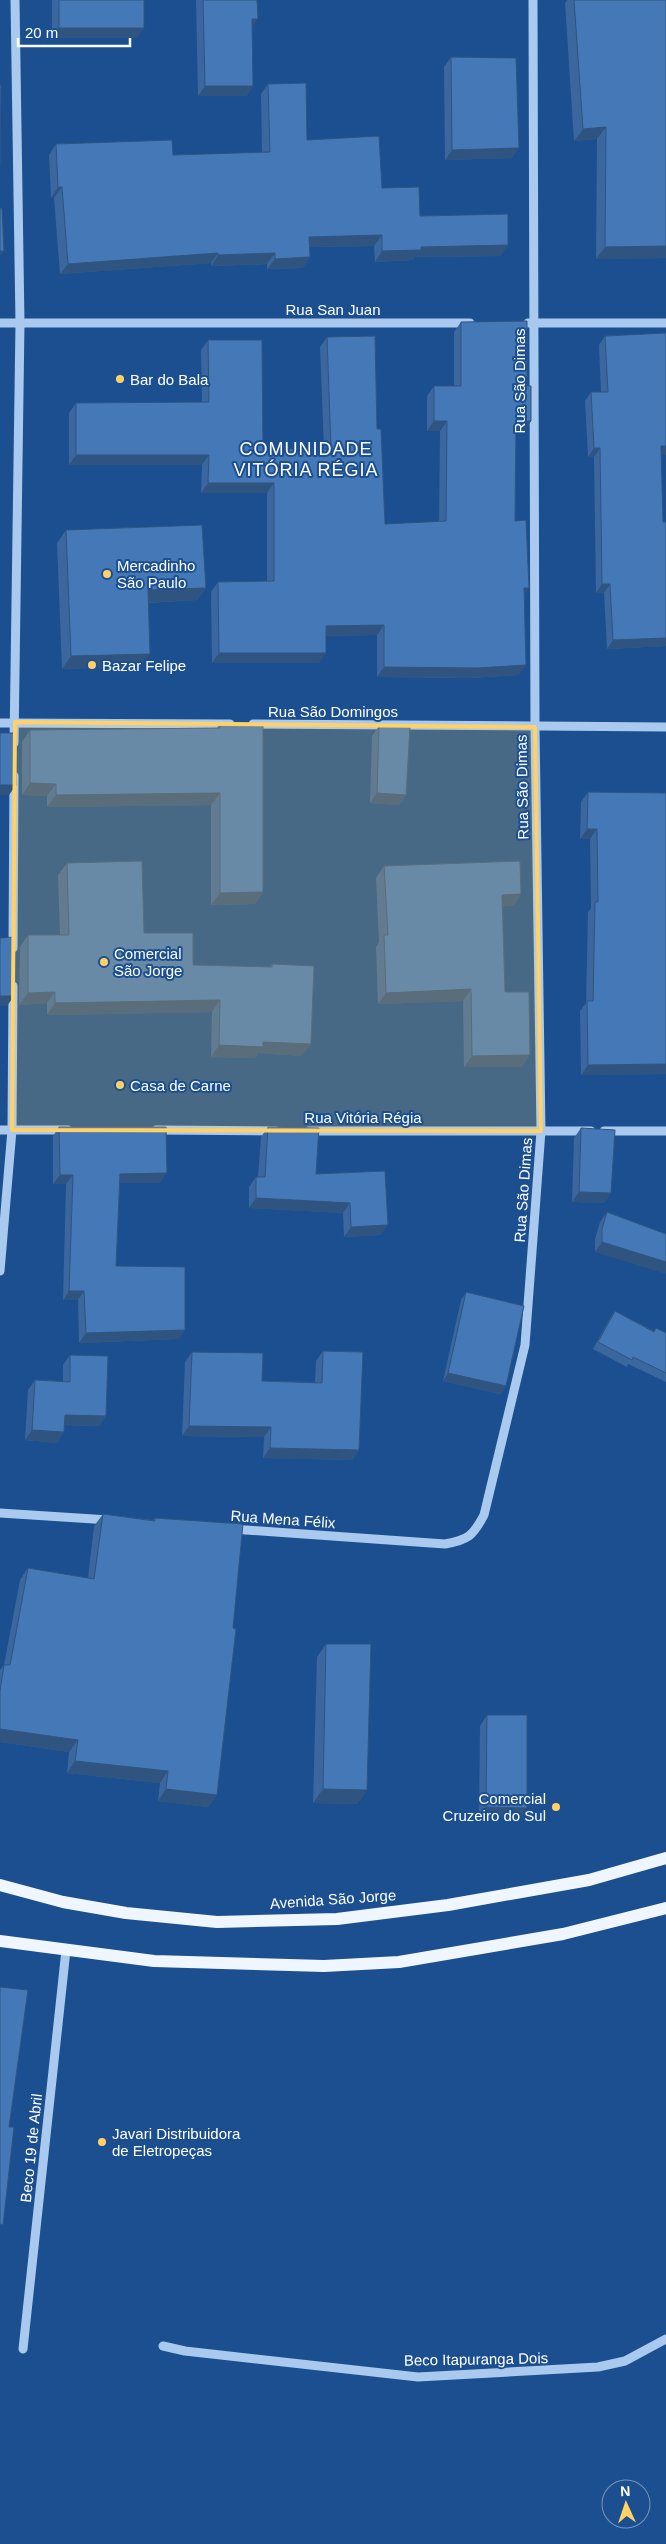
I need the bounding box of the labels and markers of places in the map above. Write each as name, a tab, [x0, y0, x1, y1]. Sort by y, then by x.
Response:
place label: Bar do Bala	[130, 371, 209, 388]
marker: Bar do Bala	[114, 373, 126, 385]
place label: Mercadinho São Paulo	[117, 557, 195, 591]
marker: Mercadinho São Paulo	[101, 568, 113, 580]
place label: Bazar Felipe	[102, 657, 186, 674]
marker: Bazar Felipe	[86, 659, 98, 671]
place label: Comercial São Jorge	[114, 945, 182, 979]
marker: Comercial São Jorge	[98, 956, 110, 968]
place label: Casa de Carne	[130, 1077, 231, 1094]
marker: Casa de Carne	[114, 1079, 126, 1091]
place label: Comercial Cruzeiro do Sul	[443, 1790, 546, 1824]
marker: Comercial Cruzeiro do Sul	[550, 1801, 562, 1813]
place label: Javari Distribuidora de Eletropeças	[112, 2125, 241, 2159]
marker: Javari Distribuidora de Eletropeças	[96, 2136, 108, 2148]

